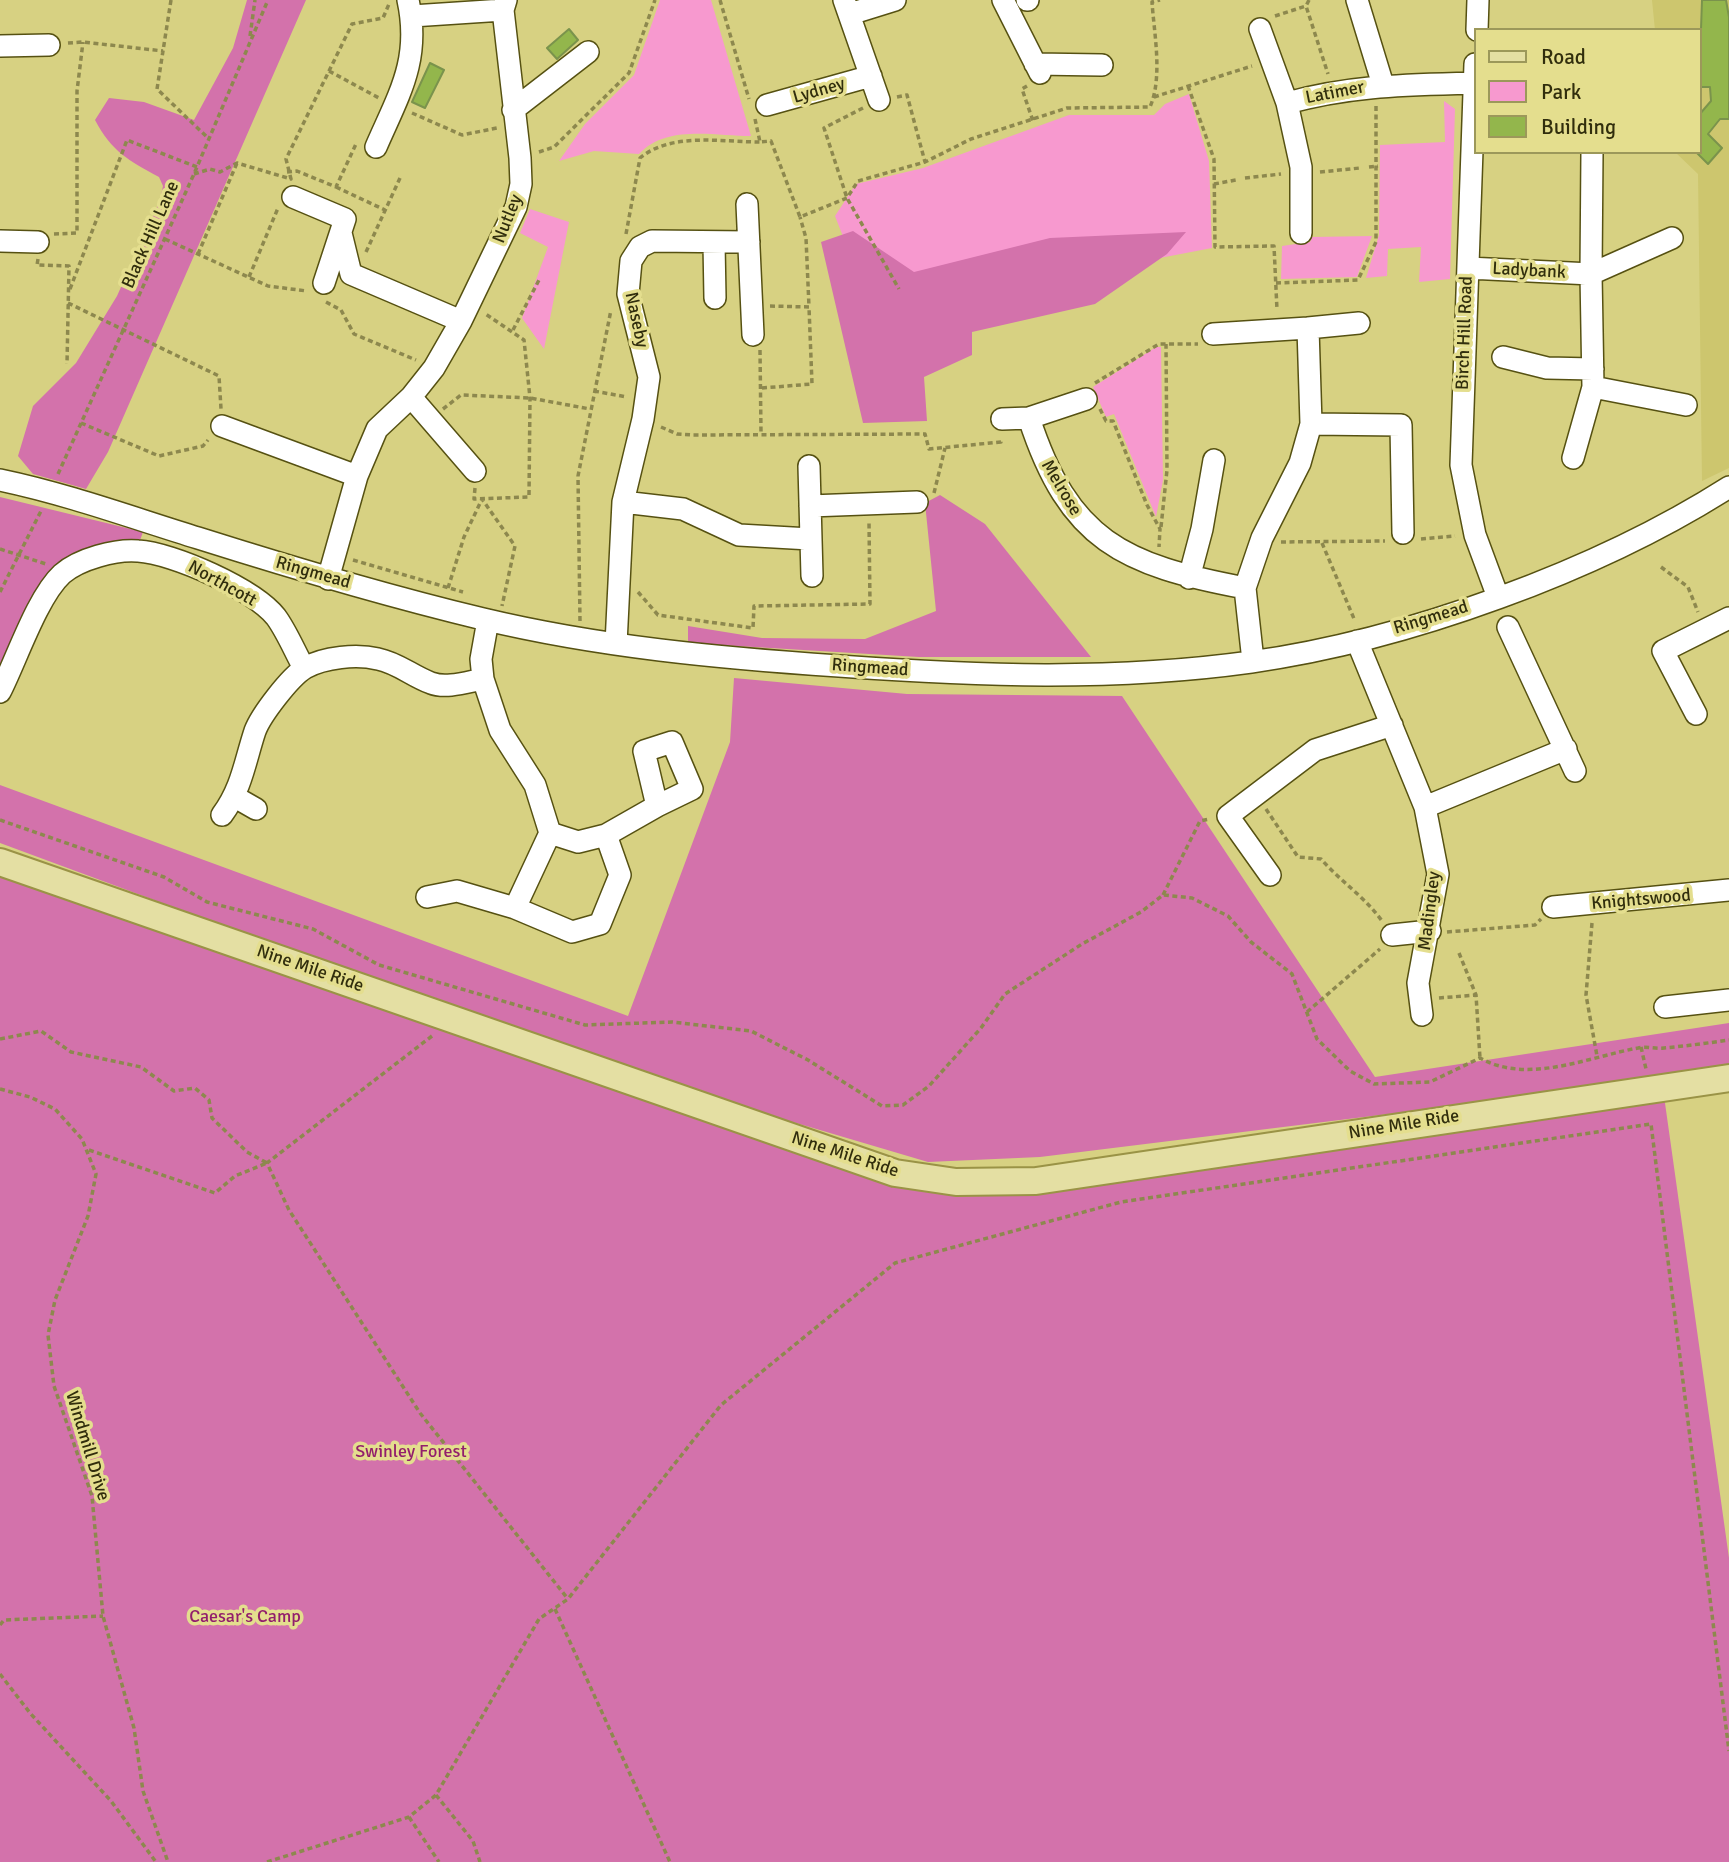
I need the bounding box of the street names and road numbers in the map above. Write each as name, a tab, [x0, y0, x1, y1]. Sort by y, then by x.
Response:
street label: Lydney	[790, 73, 848, 109]
street label: Latimer	[1304, 77, 1366, 109]
street label: Black Hill Lane	[118, 178, 184, 292]
street label: Nutley	[488, 191, 528, 247]
street label: Ladybank	[1492, 258, 1566, 284]
street label: Birch Hill Road	[1452, 276, 1478, 390]
street label: Naseby	[620, 290, 652, 350]
street label: Melrose	[1036, 456, 1086, 520]
street label: Ringmead	[273, 552, 353, 594]
street label: Northcott	[184, 556, 260, 612]
street label: Ringmead	[1391, 596, 1471, 640]
street label: Ringmead	[831, 655, 909, 681]
street label: Madingley	[1414, 870, 1446, 952]
street label: Knightswood	[1590, 885, 1692, 915]
street label: Nine Mile Ride	[254, 941, 366, 997]
street label: Nine Mile Ride	[1347, 1106, 1461, 1144]
street label: Nine Mile Ride	[789, 1127, 901, 1183]
street label: Windmill Drive	[60, 1389, 114, 1503]

